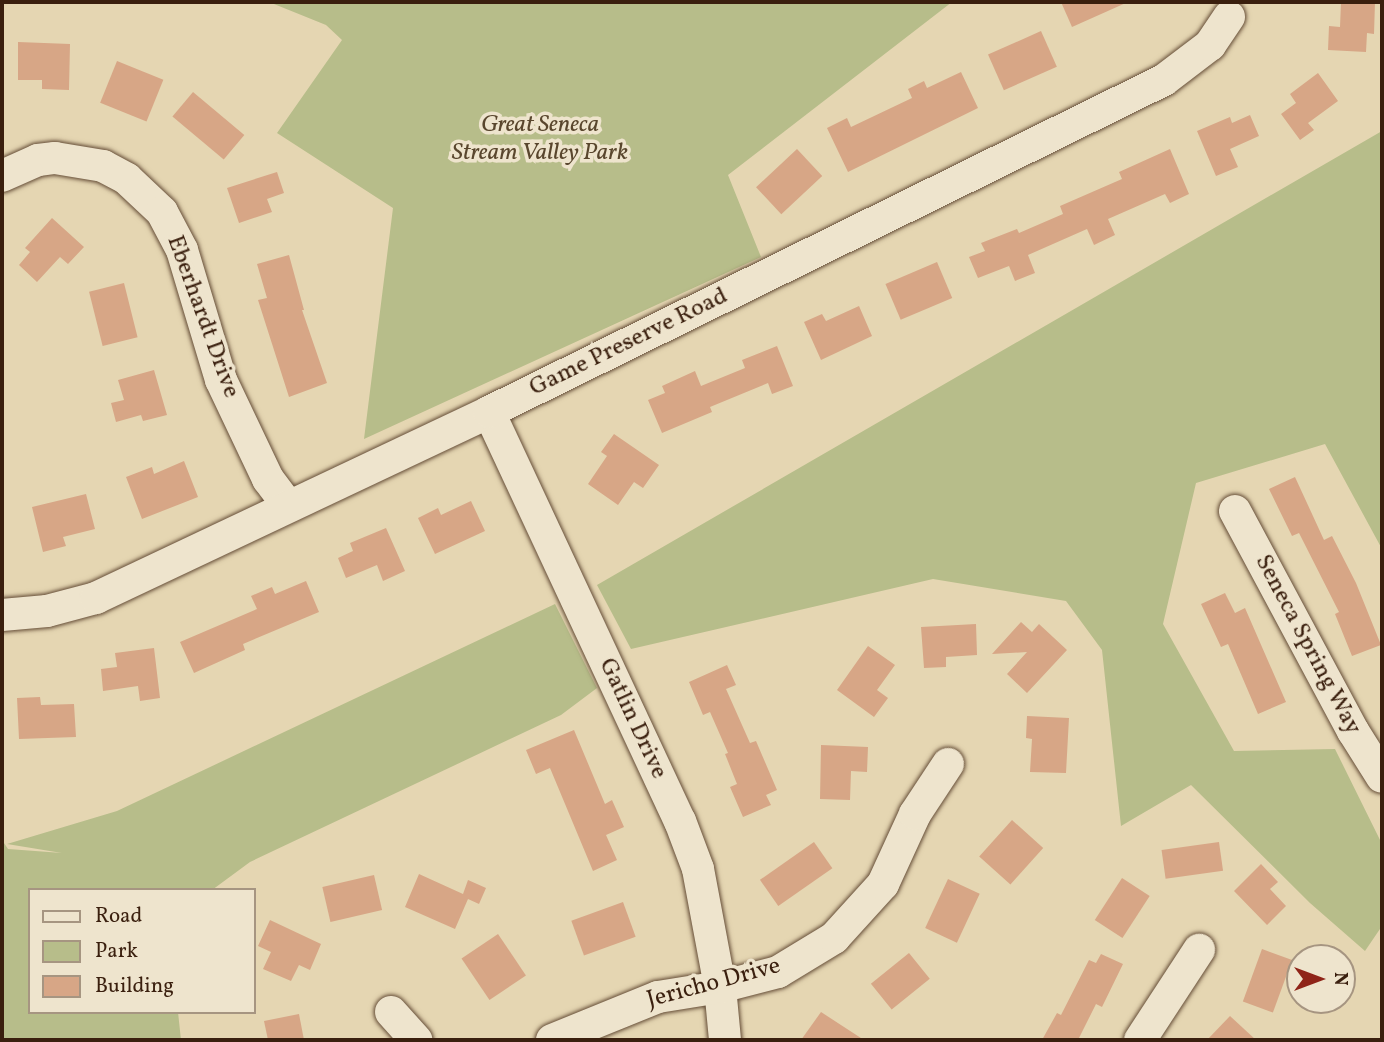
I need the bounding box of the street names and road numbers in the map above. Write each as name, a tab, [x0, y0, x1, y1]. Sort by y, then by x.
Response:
street label: Eberhardt Drive	[159, 232, 245, 402]
street label: Game Preserve Road	[525, 283, 733, 403]
street label: Seneca Spring Way	[1247, 550, 1367, 740]
street label: Gatlin Drive	[592, 654, 672, 784]
street label: Jericho Drive	[644, 952, 784, 1016]

